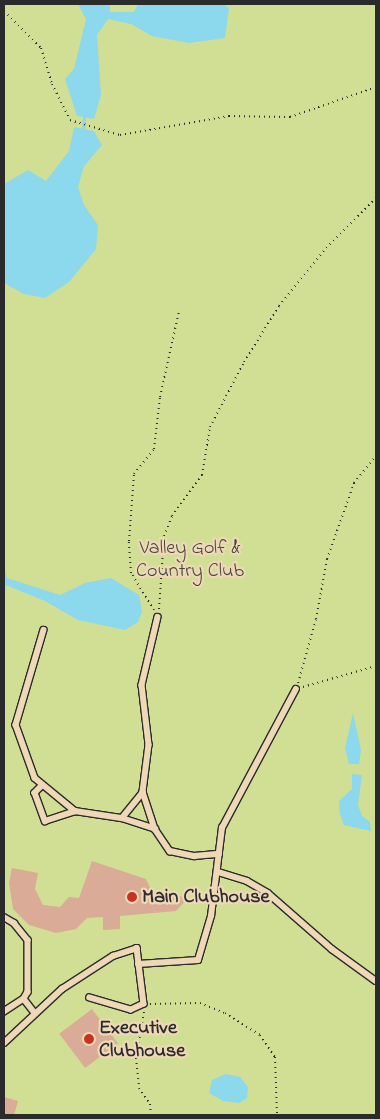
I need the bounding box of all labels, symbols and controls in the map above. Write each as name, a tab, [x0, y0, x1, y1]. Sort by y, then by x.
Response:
park label: Valley Golf & Country Club	[136, 536, 244, 583]
place label: Main Clubhouse	[142, 885, 269, 909]
marker: Main Clubhouse	[126, 891, 138, 903]
place label: Executive Clubhouse	[99, 1016, 185, 1063]
marker: Executive Clubhouse	[83, 1033, 95, 1045]

